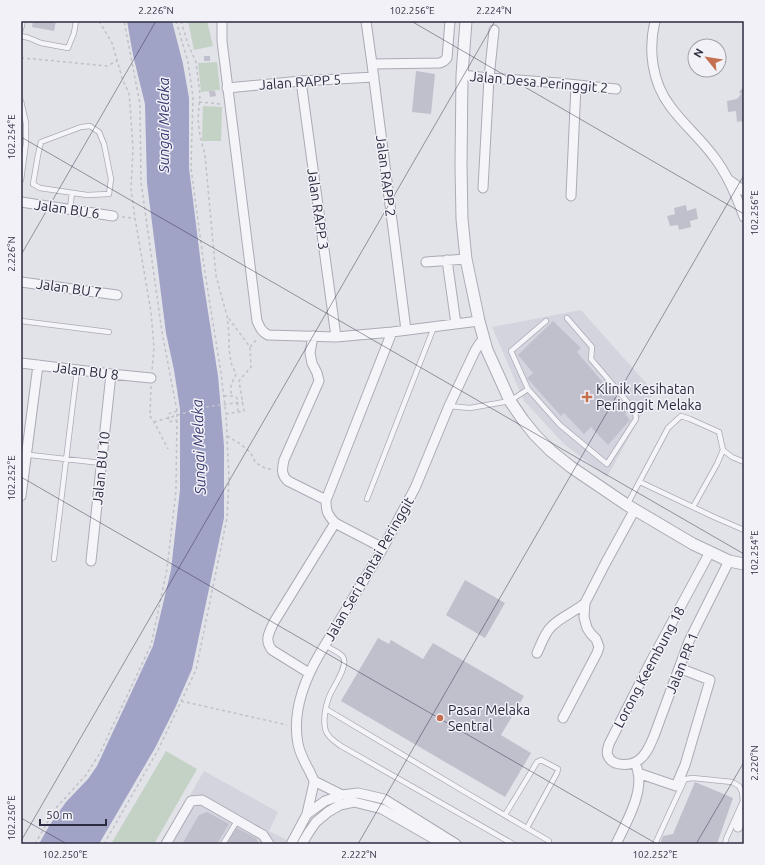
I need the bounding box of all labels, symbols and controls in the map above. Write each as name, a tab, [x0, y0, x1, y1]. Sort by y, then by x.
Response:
text: 2.226°N	[138, 5, 174, 16]
text: 102.256°E	[389, 5, 435, 16]
text: 2.224°N	[476, 5, 512, 16]
north arrow	[687, 38, 727, 78]
text: N	[691, 46, 706, 60]
street label: Jalan Desa Peringgit 2	[469, 68, 609, 96]
street label: Jalan RAPP 5	[258, 71, 342, 93]
water label: Sungai Melaka	[155, 77, 172, 174]
text: 102.254°E	[6, 114, 17, 160]
street label: Jalan RAPP 2	[373, 134, 399, 218]
street label: Jalan RAPP 3	[304, 167, 332, 251]
text: 102.256°E	[749, 190, 760, 236]
street label: Jalan BU 6	[33, 197, 101, 222]
text: 2.226°N	[6, 236, 17, 272]
street label: Jalan BU 7	[35, 276, 103, 300]
street label: Jalan BU 8	[52, 359, 120, 383]
place label: Klinik Kesihatan Peringgit Melaka	[596, 381, 702, 413]
marker: Klinik Kesihatan Peringgit Melaka	[581, 391, 593, 403]
water label: Sungai Melaka	[188, 399, 209, 496]
street label: Jalan BU 10	[89, 430, 113, 505]
text: 102.252°E	[6, 455, 17, 501]
street label: Jalan Seri Pantai Peringgit	[321, 494, 417, 644]
text: 102.254°E	[749, 530, 760, 576]
street label: Lorong Keembung 18	[610, 603, 688, 730]
street label: Jalan PR 1	[663, 630, 701, 696]
place label: Pasar Melaka Sentral	[448, 702, 530, 734]
marker: Pasar Melaka Sentral	[435, 713, 445, 723]
text: 2.220°N	[749, 745, 760, 781]
text: 102.250°E	[6, 795, 17, 841]
scale bar	[40, 801, 106, 827]
text: 50 m	[46, 808, 73, 821]
text: 102.250°E	[42, 849, 88, 860]
text: 2.222°N	[341, 849, 377, 860]
text: 102.252°E	[632, 849, 678, 860]

